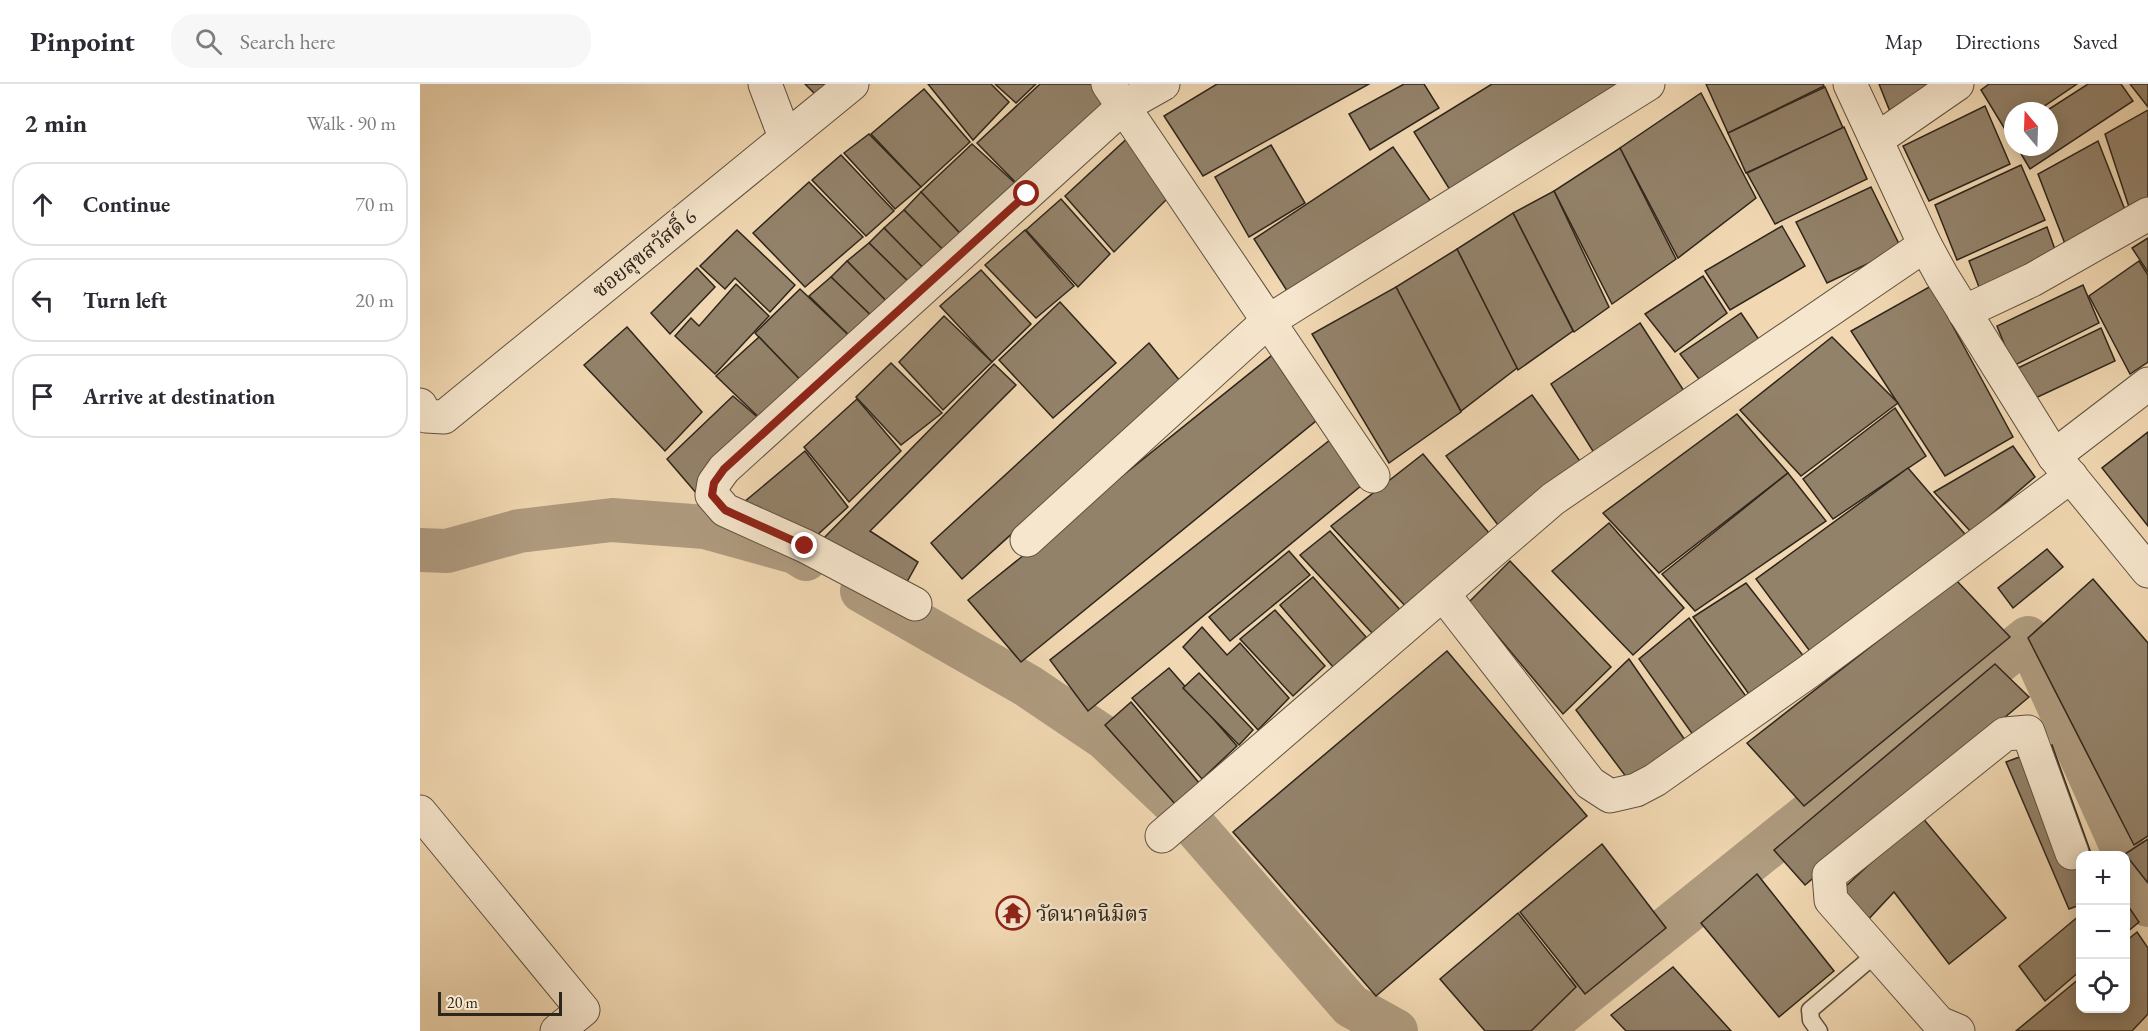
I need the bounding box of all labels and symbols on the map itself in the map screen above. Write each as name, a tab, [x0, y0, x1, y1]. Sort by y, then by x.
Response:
north arrow	[2004, 102, 2058, 156]
route start	[1013, 180, 1039, 206]
street label: ซอยสุขสวัสดิ์ 6	[585, 201, 702, 304]
route end	[791, 532, 817, 558]
temple icon: วัดนาคนิมิตร	[995, 895, 1031, 931]
place label: วัดนาคนิมิตร	[1036, 900, 1148, 927]
scale bar	[438, 989, 562, 1016]

